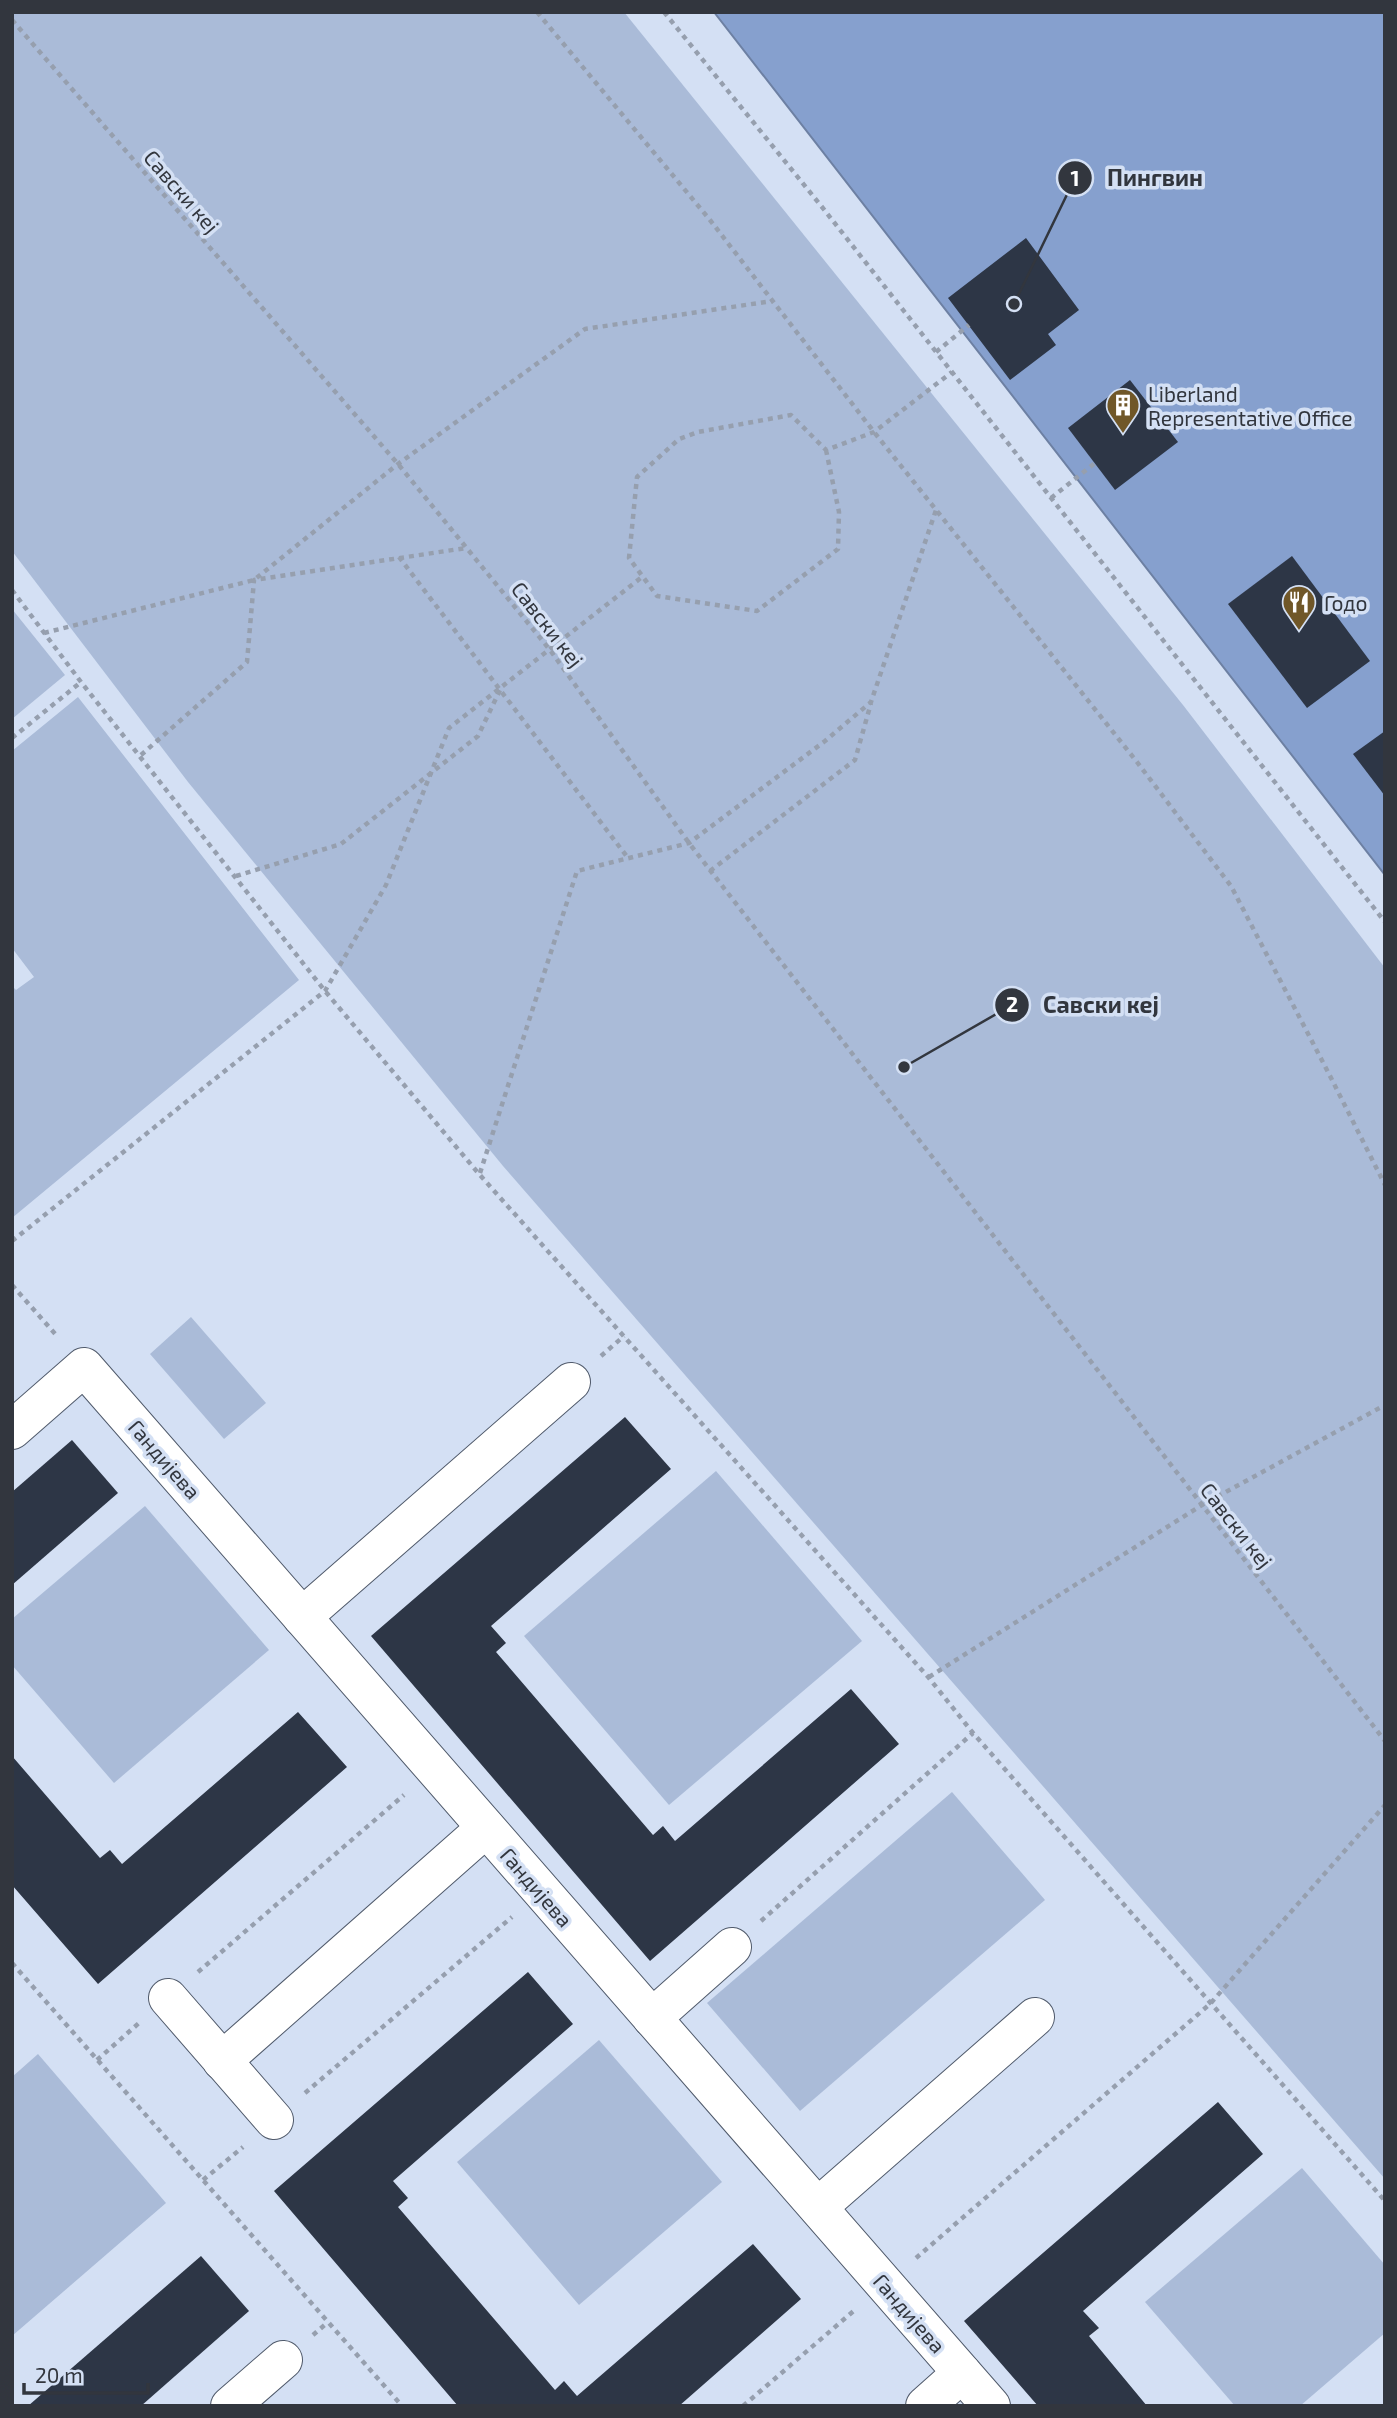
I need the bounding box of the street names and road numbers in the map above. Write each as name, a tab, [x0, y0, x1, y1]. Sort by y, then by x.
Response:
street label: Савски кеј	[138, 144, 225, 238]
street label: Савски кеј	[506, 576, 589, 672]
street label: Гандијева	[123, 1414, 206, 1504]
street label: Савски кеј	[1195, 1477, 1278, 1573]
street label: Гандијева	[495, 1842, 578, 1932]
street label: Гандијева	[868, 2268, 951, 2358]

